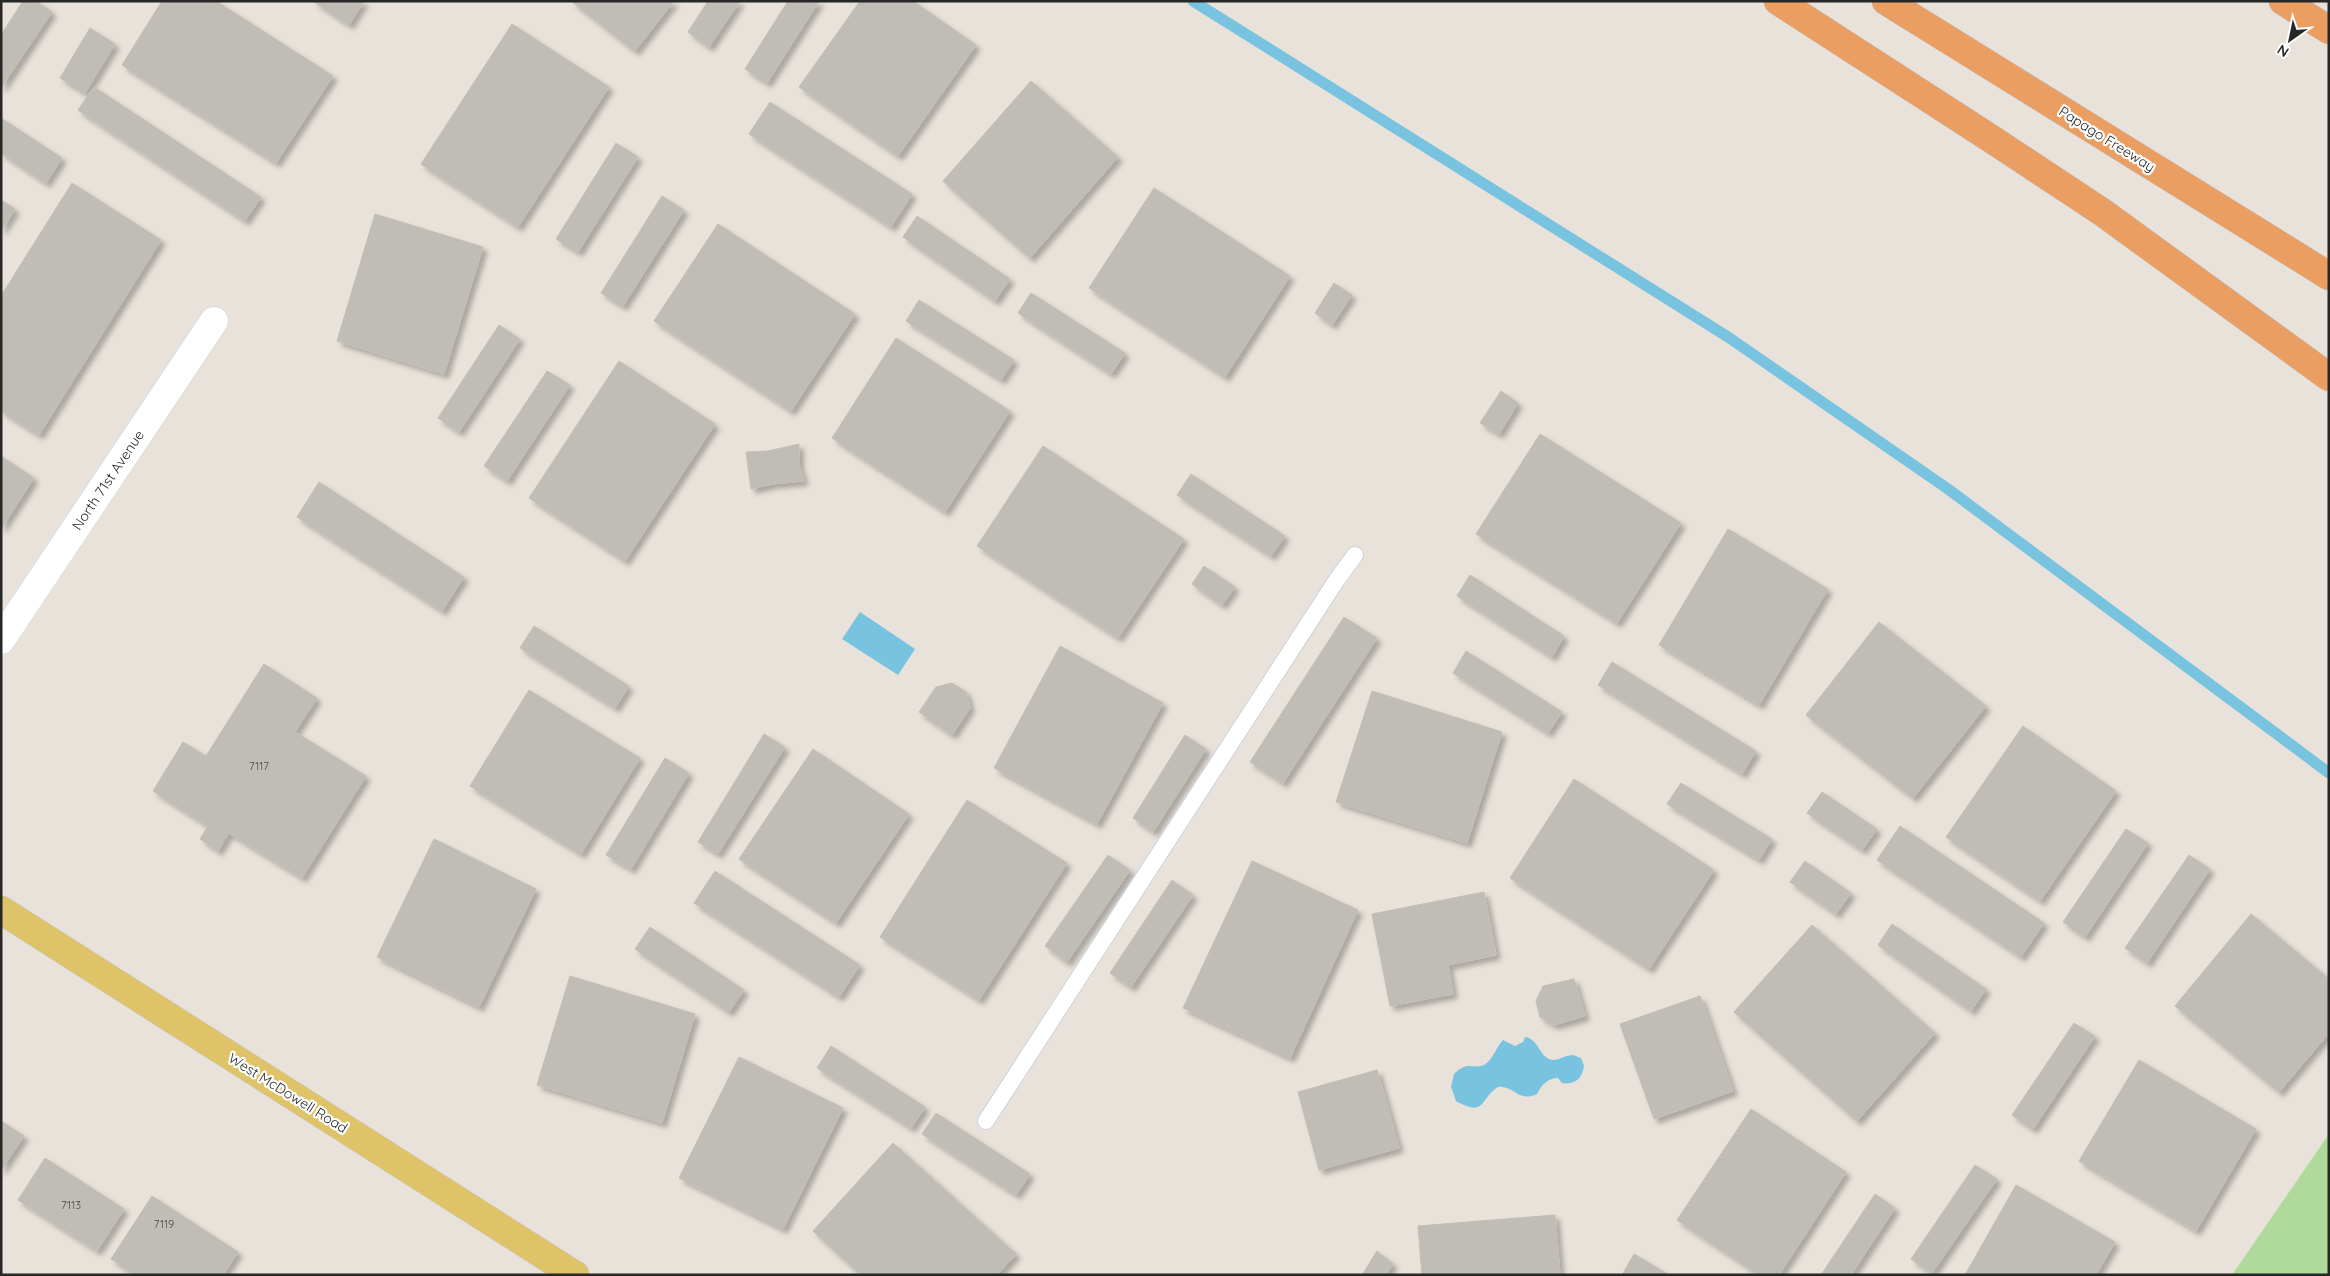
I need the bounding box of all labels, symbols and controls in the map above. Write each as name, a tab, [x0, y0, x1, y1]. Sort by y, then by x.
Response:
north arrow	[2265, 15, 2315, 65]
text: N	[2274, 41, 2292, 61]
street label: Papago Freeway	[2056, 102, 2158, 176]
street label: North 71st Avenue	[68, 427, 148, 533]
house number: 7117	[249, 759, 269, 773]
street label: West McDowell Road	[225, 1049, 351, 1137]
house number: 7113	[61, 1198, 81, 1212]
house number: 7119	[154, 1217, 174, 1231]

